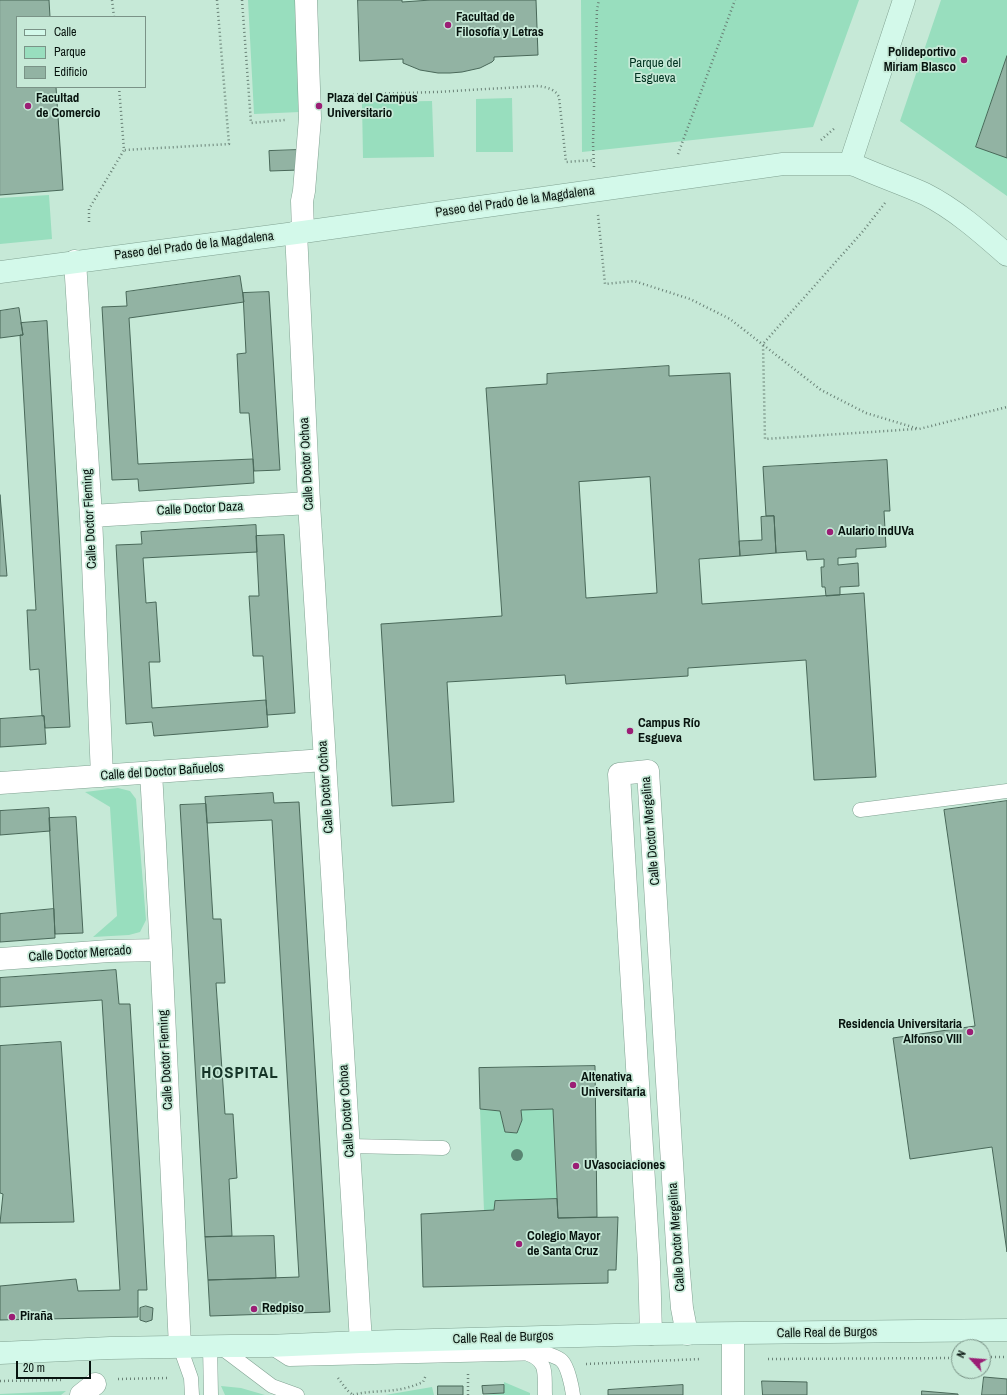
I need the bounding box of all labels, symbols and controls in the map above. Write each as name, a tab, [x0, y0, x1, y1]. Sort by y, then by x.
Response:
place label: Facultad de Filosofía y Letras	[456, 10, 544, 41]
legend	[16, 16, 146, 88]
marker: Facultad de Filosofía y Letras	[443, 20, 453, 30]
text: Calle	[54, 24, 76, 40]
text: Parque	[54, 44, 86, 60]
place label: Polideportivo Miriam Blasco	[884, 45, 956, 76]
marker: Polideportivo Miriam Blasco	[959, 55, 969, 65]
park label: Parque del Esgueva	[629, 56, 681, 87]
text: Edificio	[54, 64, 87, 80]
place label: Facultad de Comercio	[36, 91, 101, 122]
place label: Plaza del Campus Universitario	[327, 91, 418, 122]
marker: Facultad de Comercio	[23, 101, 33, 111]
marker: Plaza del Campus Universitario	[314, 101, 324, 111]
street label: Paseo del Prado de la Magdalena	[434, 183, 596, 221]
street label: Paseo del Prado de la Magdalena	[113, 228, 275, 264]
street label: Calle Doctor Ochoa	[297, 417, 317, 511]
street label: Calle Doctor Fleming	[80, 469, 100, 569]
street label: Calle Doctor Daza	[156, 499, 244, 519]
place label: Aulario IndUVa	[838, 524, 914, 540]
marker: Aulario IndUVa	[825, 527, 835, 537]
place label: Campus Río Esgueva	[638, 716, 700, 747]
marker: Campus Río Esgueva	[625, 726, 635, 736]
street label: Calle Doctor Ochoa	[315, 740, 337, 834]
street label: Calle del Doctor Bañuelos	[100, 760, 224, 784]
street label: Calle Doctor Mergelina	[638, 776, 664, 886]
street label: Calle Doctor Mercado	[28, 943, 132, 965]
street label: Calle Doctor Fleming	[156, 1010, 176, 1110]
place label: Residencia Universitaria Alfonso VIII	[838, 1017, 962, 1048]
marker: Residencia Universitaria Alfonso VIII	[965, 1027, 975, 1037]
district label: HOSPITAL	[201, 1063, 279, 1083]
street label: Calle Doctor Ochoa	[336, 1064, 358, 1158]
place label: Altenativa Universitaria	[581, 1070, 646, 1101]
marker: Altenativa Universitaria	[568, 1080, 578, 1090]
place label: UVasociaciones	[584, 1158, 665, 1174]
marker: UVasociaciones	[571, 1161, 581, 1171]
street label: Calle Doctor Mergelina	[665, 1182, 689, 1292]
place label: Colegio Mayor de Santa Cruz	[527, 1229, 600, 1260]
marker: Colegio Mayor de Santa Cruz	[514, 1239, 524, 1249]
place label: Redpiso	[262, 1301, 304, 1317]
marker: Redpiso	[249, 1304, 259, 1314]
place label: Piraña	[20, 1309, 53, 1325]
marker: Piraña	[7, 1312, 17, 1322]
street label: Calle Real de Burgos	[777, 1324, 877, 1342]
street label: Calle Real de Burgos	[452, 1328, 554, 1348]
north arrow	[951, 1339, 991, 1379]
text: N	[953, 1348, 969, 1360]
scale bar	[18, 1353, 93, 1379]
text: 20 m	[23, 1360, 45, 1376]

